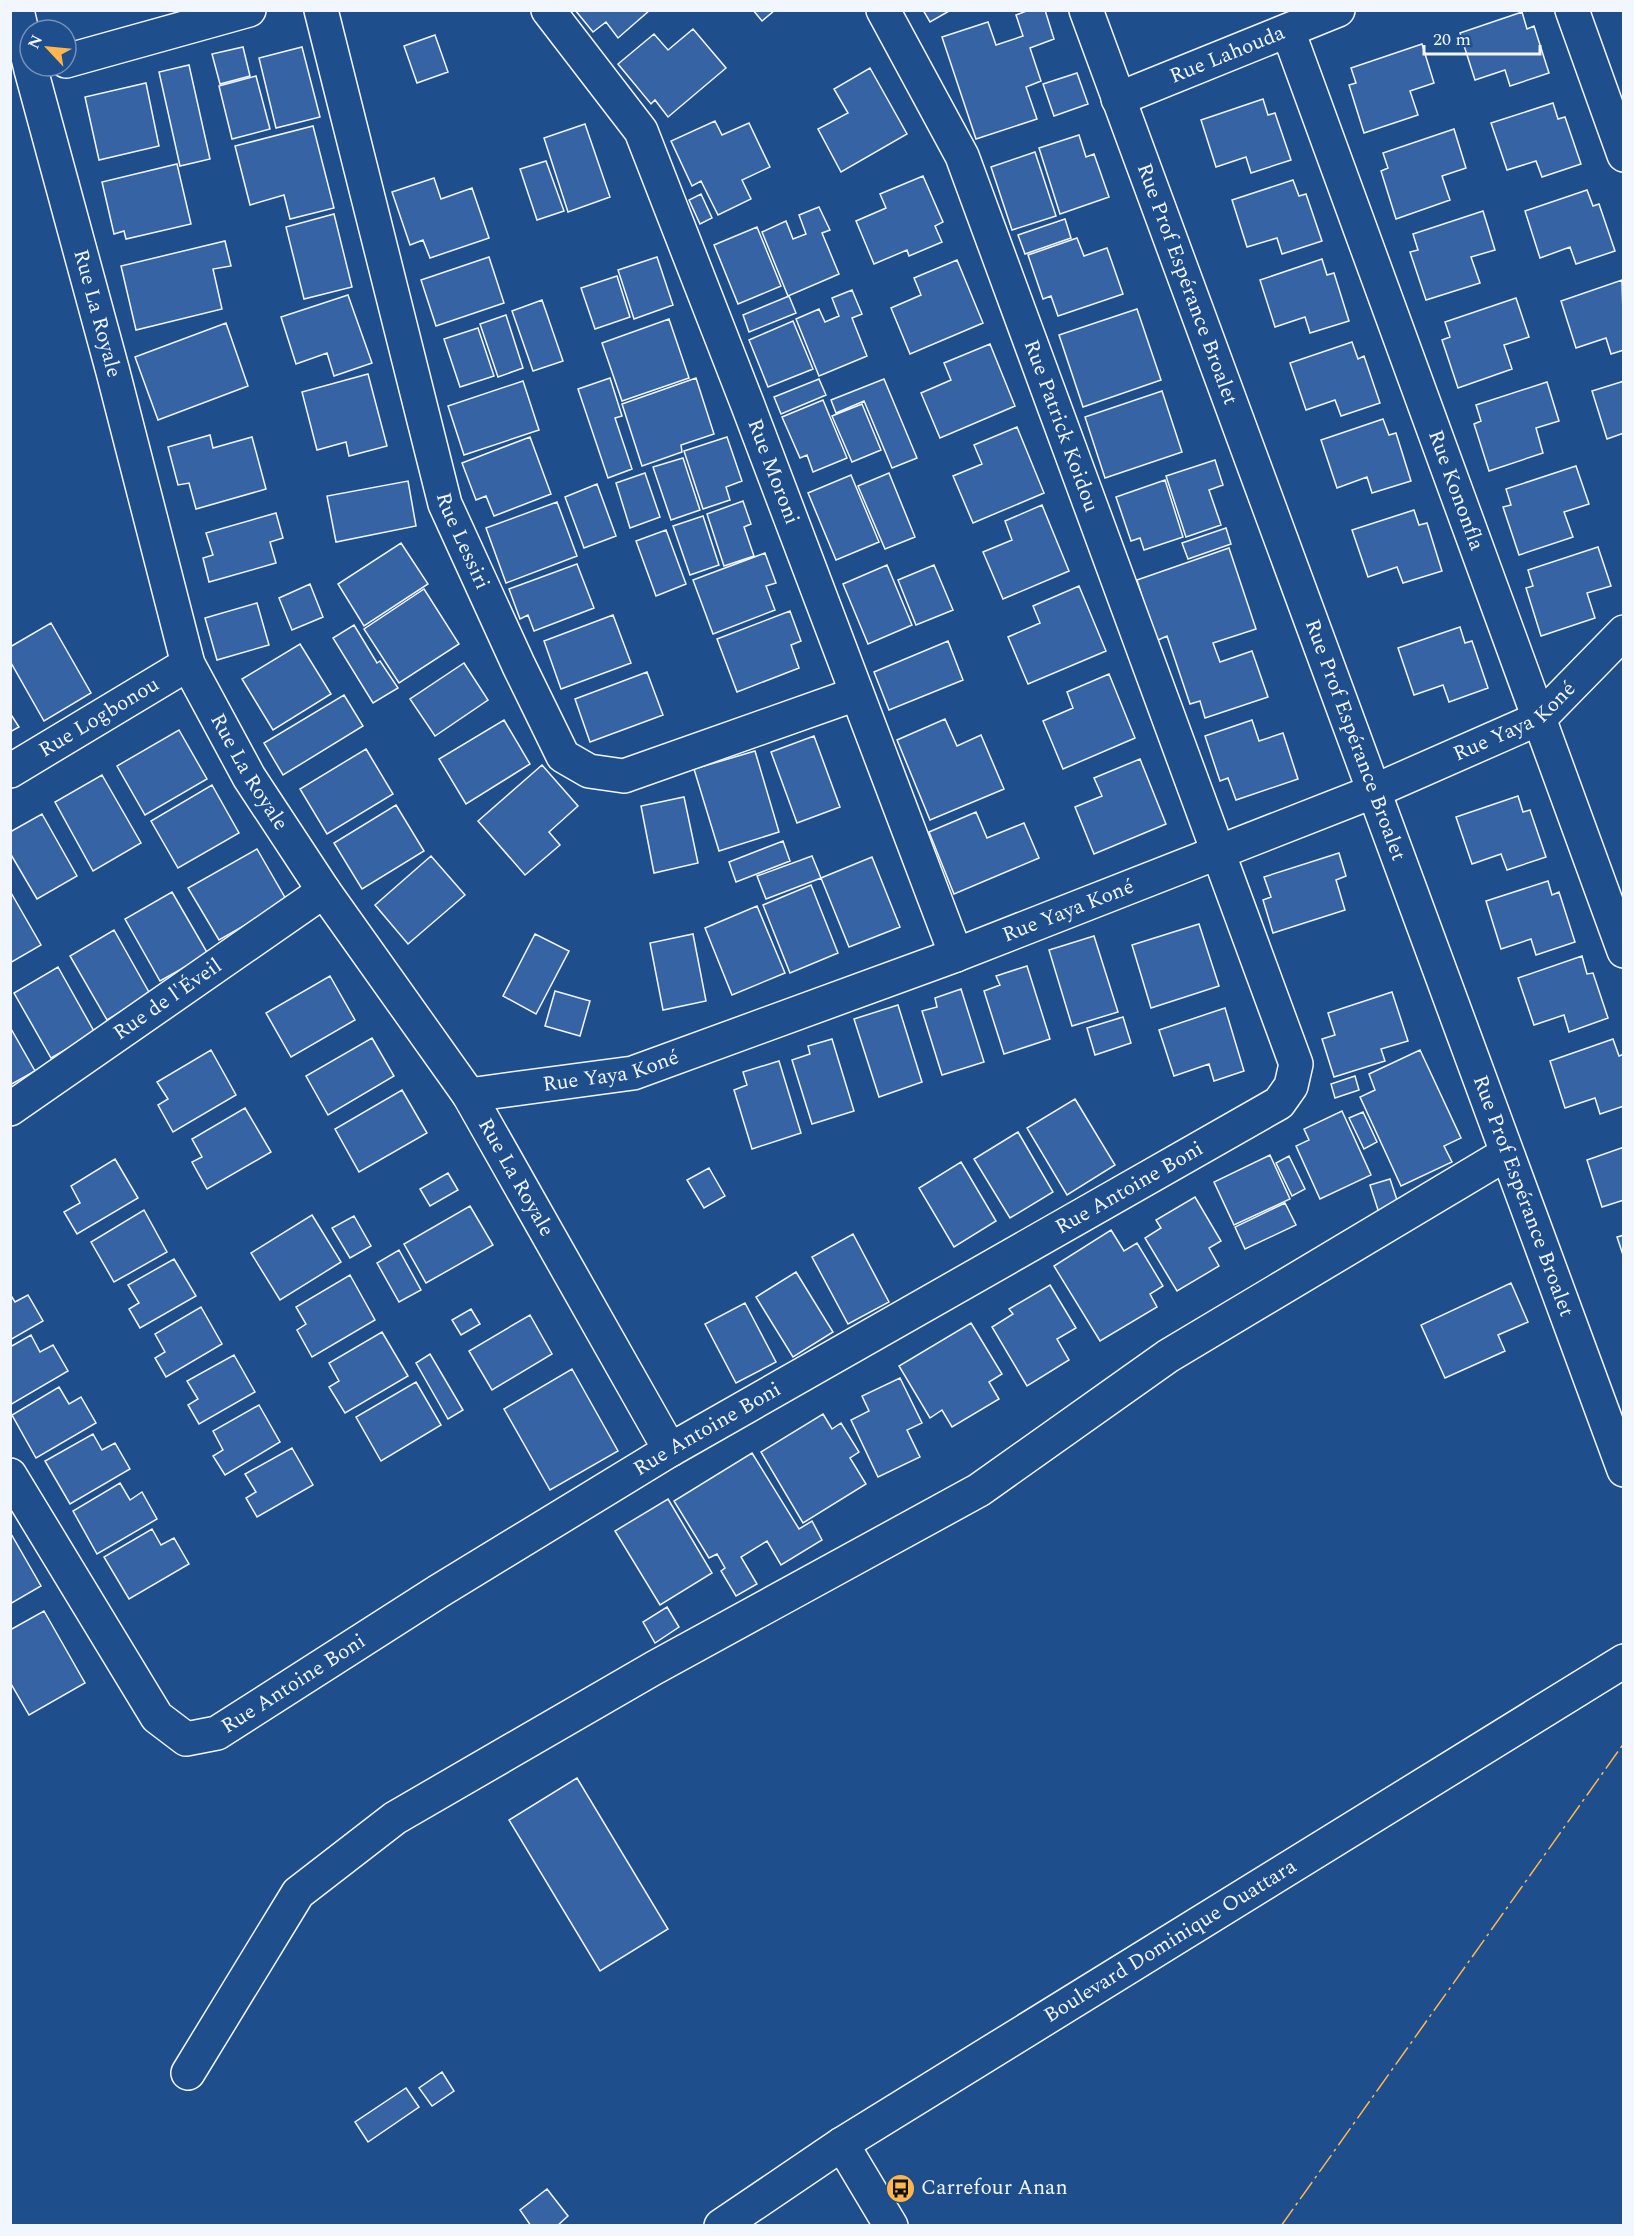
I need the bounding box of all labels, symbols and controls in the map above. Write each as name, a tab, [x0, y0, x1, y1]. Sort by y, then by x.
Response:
street label: Rue Lahouda	[1165, 17, 1291, 92]
north arrow	[18, 18, 78, 78]
scale bar	[1424, 18, 1540, 56]
text: 20 m	[1433, 26, 1471, 53]
text: N	[22, 31, 49, 53]
street label: Rue Prof Espérance Broalet	[1128, 159, 1246, 409]
street label: Rue La Royale	[64, 246, 130, 381]
street label: Rue Patrick Koidou	[1015, 335, 1107, 517]
street label: Rue Moroni	[738, 414, 808, 529]
street label: Rue Kononfla	[1419, 425, 1493, 556]
street label: Rue Lessiri	[427, 489, 498, 595]
street label: Rue Prof Espérance Broalet	[1296, 615, 1414, 865]
street label: Rue Logbonou	[33, 669, 166, 766]
street label: Rue Yaya Koné	[1448, 674, 1583, 770]
street label: Rue La Royale	[202, 708, 296, 837]
street label: Rue Yaya Koné	[998, 871, 1139, 951]
street label: Rue de l'Éveil	[107, 950, 229, 1049]
street label: Rue Yaya Koné	[541, 1042, 684, 1101]
street label: Rue Prof Espérance Broalet	[1464, 1071, 1582, 1321]
street label: Rue La Royale	[469, 1112, 562, 1243]
street label: Rue Antoine Boni	[1049, 1133, 1209, 1243]
street label: Rue Antoine Boni	[627, 1374, 787, 1485]
street label: Rue Antoine Boni	[215, 1626, 372, 1742]
street label: Boulevard Dominique Ouattara	[1038, 1851, 1304, 2032]
bus stop icon: Carrefour Anan	[884, 2172, 916, 2204]
place label: Carrefour Anan	[921, 2172, 1068, 2204]

